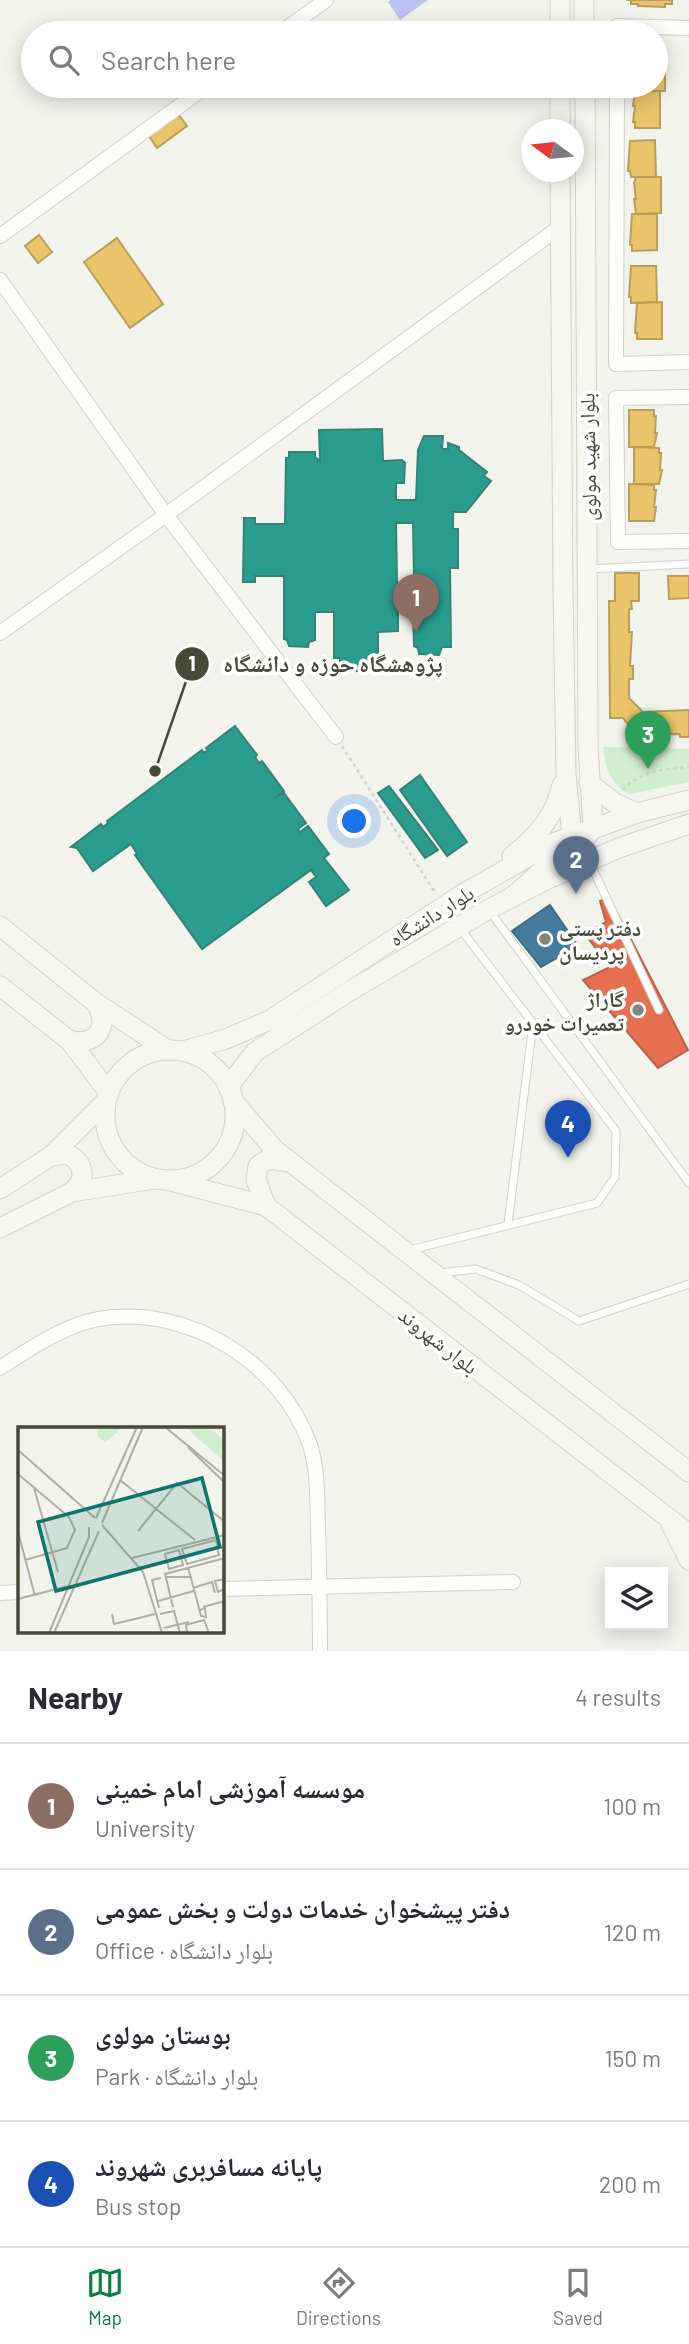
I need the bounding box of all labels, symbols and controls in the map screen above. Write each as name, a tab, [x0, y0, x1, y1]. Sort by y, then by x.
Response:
search box	[21, 21, 668, 98]
icon: search	[45, 41, 83, 79]
text: Search here	[101, 44, 236, 75]
north arrow	[521, 119, 584, 182]
street label: بلوار شهید مولوی	[573, 393, 602, 521]
pin: 1	[393, 574, 439, 632]
callout: پژوهشگاه حوزه و دانشگاه	[174, 642, 456, 686]
text: پژوهشگاه حوزه و دانشگاه	[223, 649, 443, 678]
text: 1	[188, 650, 196, 675]
pin: 3	[625, 711, 671, 769]
your location	[337, 804, 371, 838]
pin: 2	[553, 836, 599, 894]
street label: بلوار دانشگاه	[384, 879, 478, 951]
place label: دفتر پستی پردیسان	[559, 915, 641, 965]
marker: دفتر پستی پردیسان	[537, 931, 553, 947]
place label: گاراژ تعمیرات خودرو	[504, 986, 624, 1036]
marker: گاراژ تعمیرات خودرو	[630, 1002, 646, 1018]
pin: 4	[545, 1100, 591, 1158]
street label: بلوار شهروند	[394, 1301, 484, 1380]
inset map	[18, 1427, 224, 1633]
map controls	[605, 1567, 668, 1630]
button: layers	[605, 1567, 668, 1630]
text: Nearby	[28, 1679, 123, 1715]
text: 4 results	[575, 1683, 661, 1711]
text: موسسه آموزشی امام خمینی	[95, 1772, 365, 1803]
text: 1	[47, 1792, 55, 1820]
text: 100 m	[603, 1792, 661, 1820]
text: University	[95, 1814, 195, 1842]
text: دفتر پیشخوان خدمات دولت و بخش عمومی	[95, 1892, 510, 1923]
text: 2	[45, 1918, 57, 1946]
text: 120 m	[604, 1918, 661, 1946]
text: Office · بلوار دانشگاه	[95, 1936, 273, 1964]
text: بوستان مولوی	[95, 2018, 231, 2049]
text: 3	[45, 2044, 57, 2072]
text: 150 m	[605, 2044, 661, 2072]
text: Park · بلوار دانشگاه	[95, 2062, 258, 2090]
text: پایانه مسافربری شهروند	[95, 2150, 322, 2181]
text: 4	[44, 2170, 58, 2198]
text: 200 m	[599, 2170, 661, 2198]
text: Bus stop	[95, 2192, 181, 2220]
tab: Map	[86, 2264, 124, 2329]
tab: Directions	[296, 2264, 381, 2329]
tab: Saved	[553, 2264, 603, 2329]

